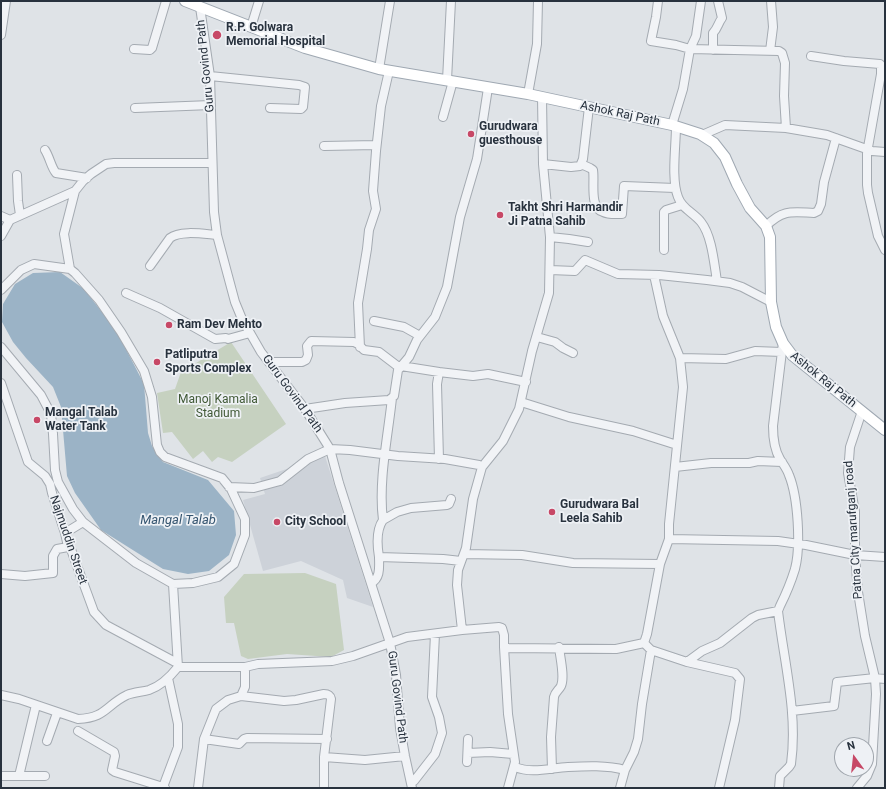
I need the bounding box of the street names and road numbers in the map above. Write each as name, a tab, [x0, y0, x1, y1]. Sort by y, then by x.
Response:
street label: Guru Govind Path	[194, 19, 218, 113]
street label: Ashok Raj Path	[579, 99, 661, 129]
street label: Ashok Raj Path	[787, 349, 859, 411]
street label: Guru Govind Path	[259, 352, 325, 436]
street label: Patna City marufganj road	[842, 460, 866, 600]
street label: Najmuddin Street	[46, 494, 90, 586]
street label: Guru Govind Path	[384, 650, 410, 744]

